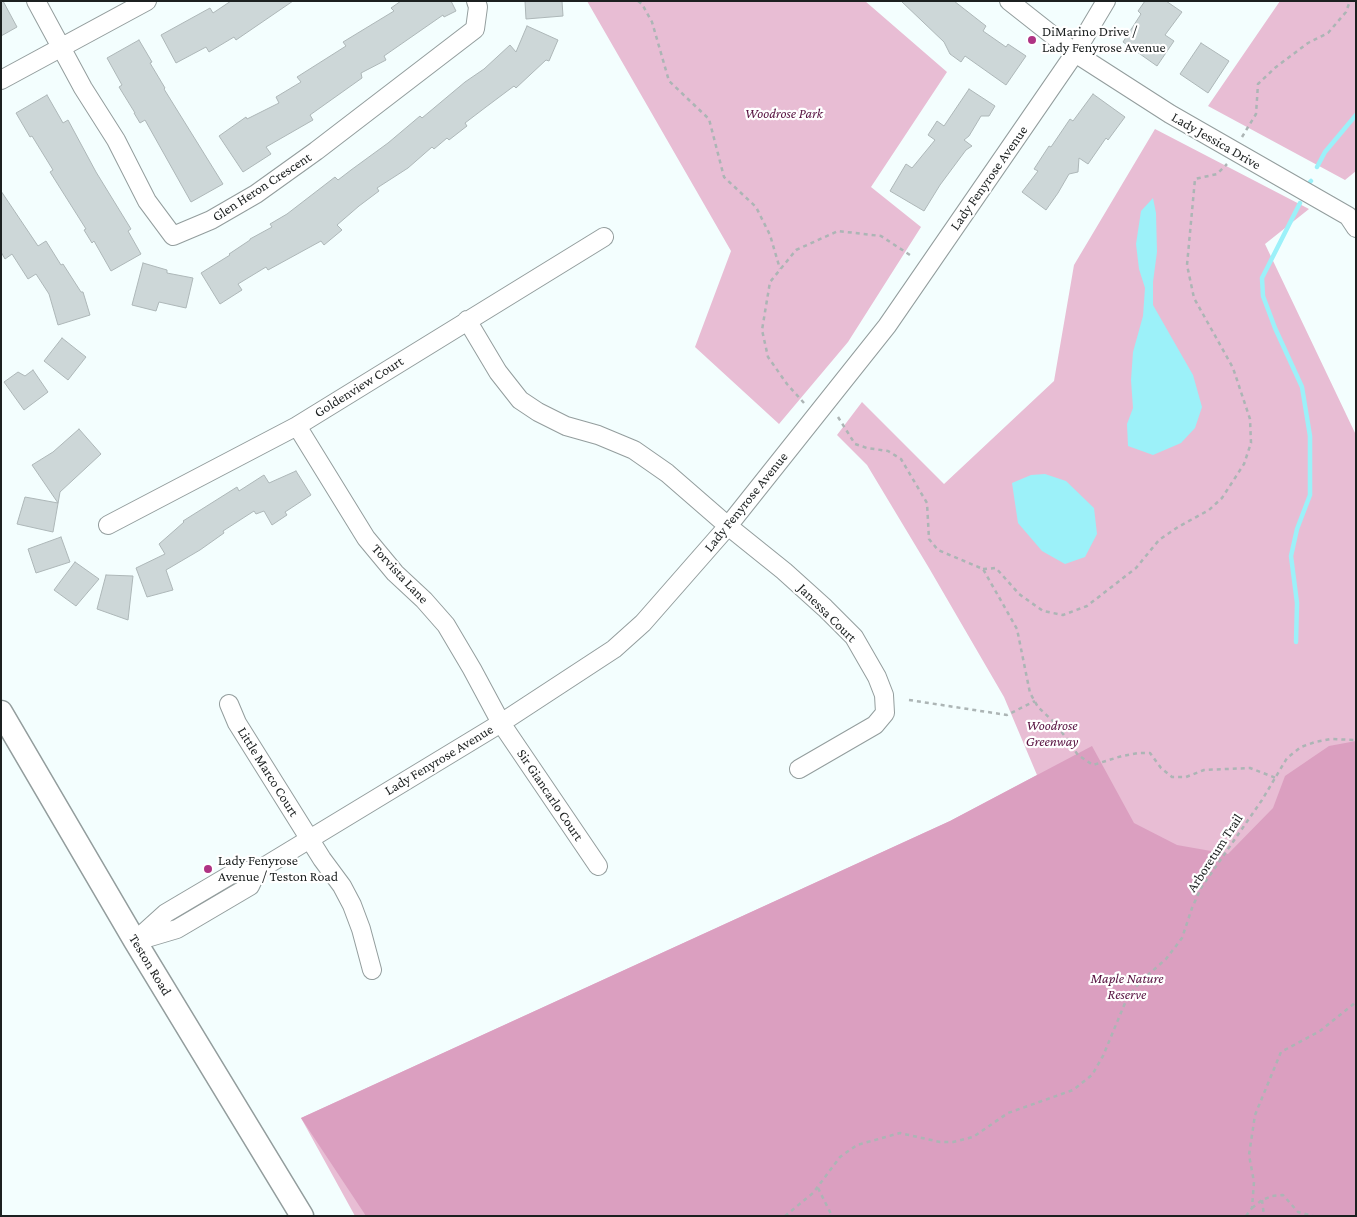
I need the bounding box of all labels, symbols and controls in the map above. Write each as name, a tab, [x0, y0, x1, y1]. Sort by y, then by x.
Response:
place label: DiMarino Drive / Lady Fenyrose Avenue	[1042, 24, 1166, 56]
marker: DiMarino Drive / Lady Fenyrose Avenue	[1026, 34, 1038, 46]
park label: Woodrose Park	[745, 106, 823, 122]
street label: Lady Jessica Drive	[1168, 109, 1264, 173]
street label: Lady Fenyrose Avenue	[947, 122, 1031, 234]
street label: Glen Heron Crescent	[209, 149, 315, 225]
street label: Goldenview Court	[311, 353, 407, 421]
street label: Lady Fenyrose Avenue	[701, 449, 791, 555]
street label: Torvista Lane	[368, 541, 432, 607]
street label: Janessa Court	[794, 580, 860, 646]
park label: Woodrose Greenway	[1026, 718, 1078, 750]
street label: Lady Fenyrose Avenue	[382, 721, 496, 799]
street label: Little Marco Court	[234, 724, 302, 820]
street label: Sir Giancarlo Court	[513, 746, 587, 844]
street label: Arboretum Trail	[1183, 811, 1247, 895]
place label: Lady Fenyrose Avenue / Teston Road	[218, 853, 338, 886]
marker: Lady Fenyrose Avenue / Teston Road	[202, 863, 214, 875]
street label: Teston Road	[125, 931, 175, 999]
park label: Maple Nature Reserve	[1090, 971, 1164, 1004]

